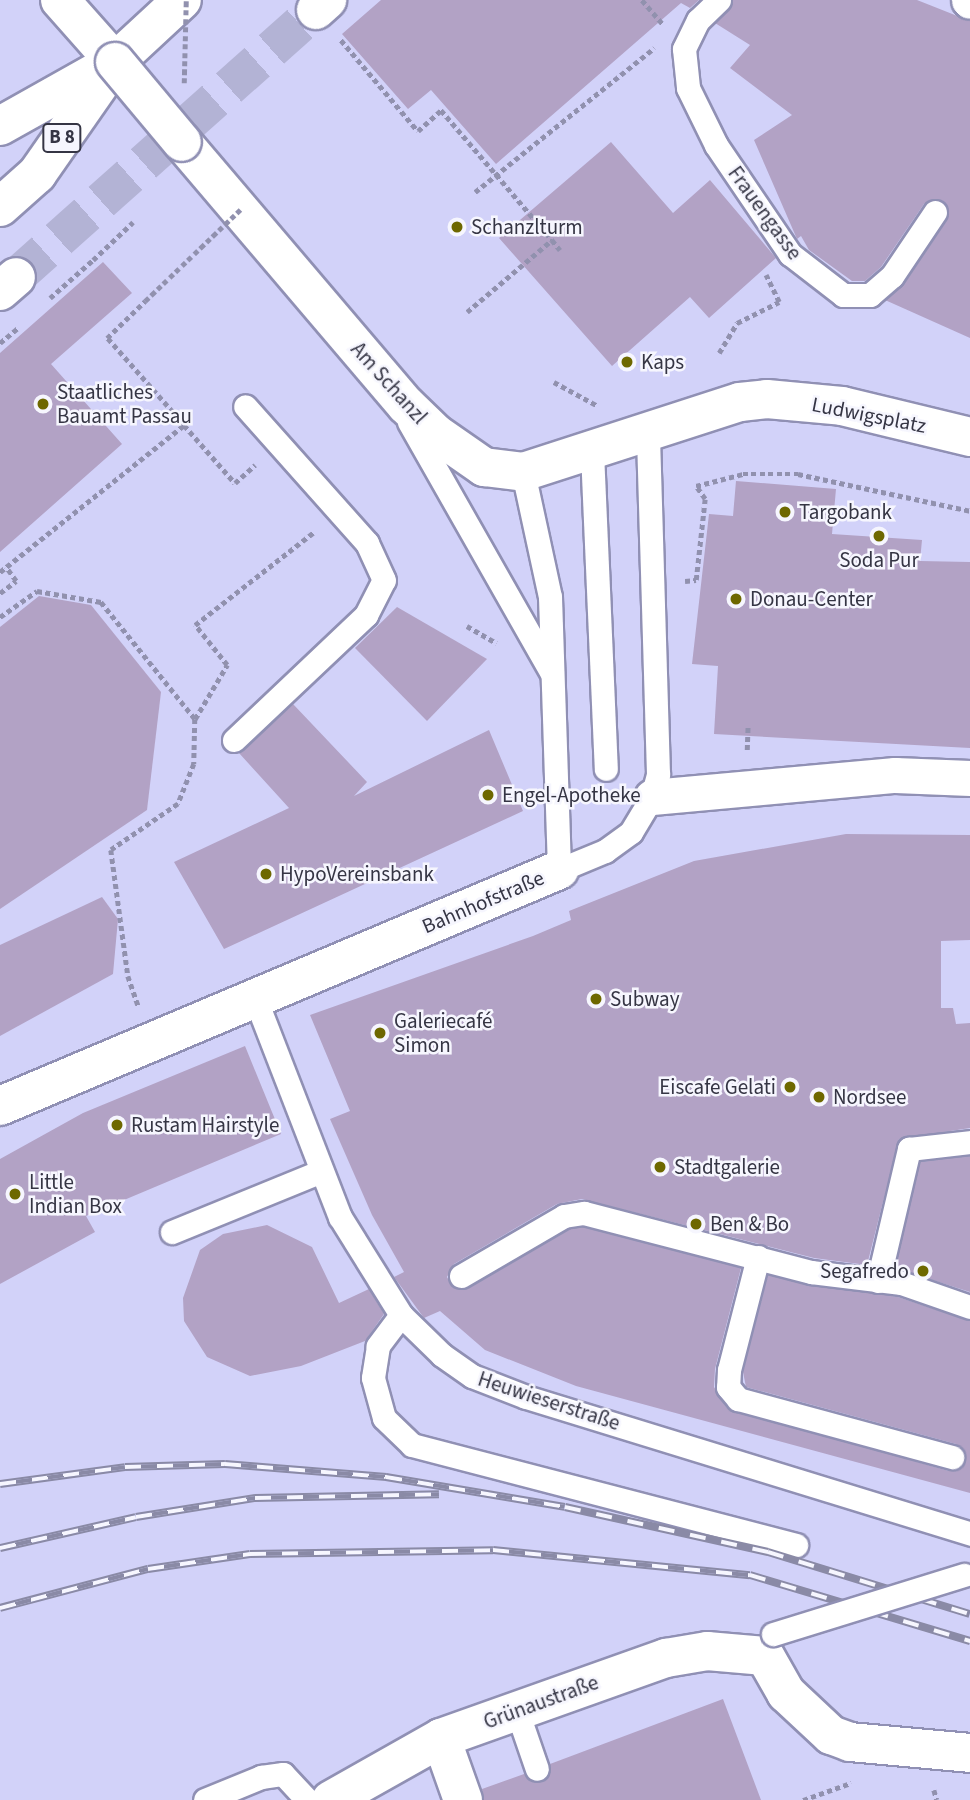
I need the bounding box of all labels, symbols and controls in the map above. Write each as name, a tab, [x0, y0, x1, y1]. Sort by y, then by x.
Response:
road number: B 8	[41, 122, 83, 154]
street label: Frauengasse	[723, 161, 807, 265]
place label: Schanzlturm	[471, 214, 583, 240]
marker: Schanzlturm	[449, 219, 465, 235]
street label: Am Schanzl	[346, 337, 432, 429]
place label: Kaps	[641, 349, 684, 375]
marker: Kaps	[619, 354, 635, 370]
place label: Staatliches Bauamt Passau	[57, 379, 192, 429]
street label: Ludwigsplatz	[810, 392, 928, 438]
marker: Staatliches Bauamt Passau	[35, 396, 51, 412]
place label: Targobank	[799, 499, 892, 525]
marker: Targobank	[777, 504, 793, 520]
marker: Soda Pur	[871, 528, 887, 544]
place label: Soda Pur	[839, 547, 919, 573]
place label: Donau-Center	[750, 586, 873, 612]
marker: Donau-Center	[728, 591, 744, 607]
place label: Engel-Apotheke	[502, 782, 641, 808]
marker: Engel-Apotheke	[480, 787, 496, 803]
place label: HypoVereinsbank	[280, 861, 434, 887]
street label: Bahnhofstraße	[418, 865, 548, 939]
marker: HypoVereinsbank	[258, 866, 274, 882]
place label: Subway	[610, 986, 679, 1012]
marker: Subway	[588, 991, 604, 1007]
place label: Galeriecafé Simon	[394, 1008, 492, 1058]
marker: Galeriecafé Simon	[372, 1025, 388, 1041]
place label: Eiscafe Gelati	[659, 1074, 776, 1100]
marker: Eiscafe Gelati	[782, 1079, 798, 1095]
place label: Nordsee	[833, 1084, 906, 1110]
marker: Nordsee	[811, 1089, 827, 1105]
place label: Rustam Hairstyle	[131, 1112, 279, 1138]
marker: Rustam Hairstyle	[109, 1117, 125, 1133]
place label: Stadtgalerie	[674, 1154, 780, 1180]
marker: Stadtgalerie	[652, 1159, 668, 1175]
place label: Little Indian Box	[29, 1169, 122, 1219]
marker: Little Indian Box	[7, 1186, 23, 1202]
place label: Ben & Bo	[710, 1211, 789, 1237]
marker: Ben & Bo	[688, 1216, 704, 1232]
place label: Segafredo	[820, 1258, 909, 1284]
marker: Segafredo	[915, 1263, 931, 1279]
street label: Heuwieserstraße	[475, 1366, 623, 1436]
street label: Grünaustraße	[480, 1670, 602, 1734]

